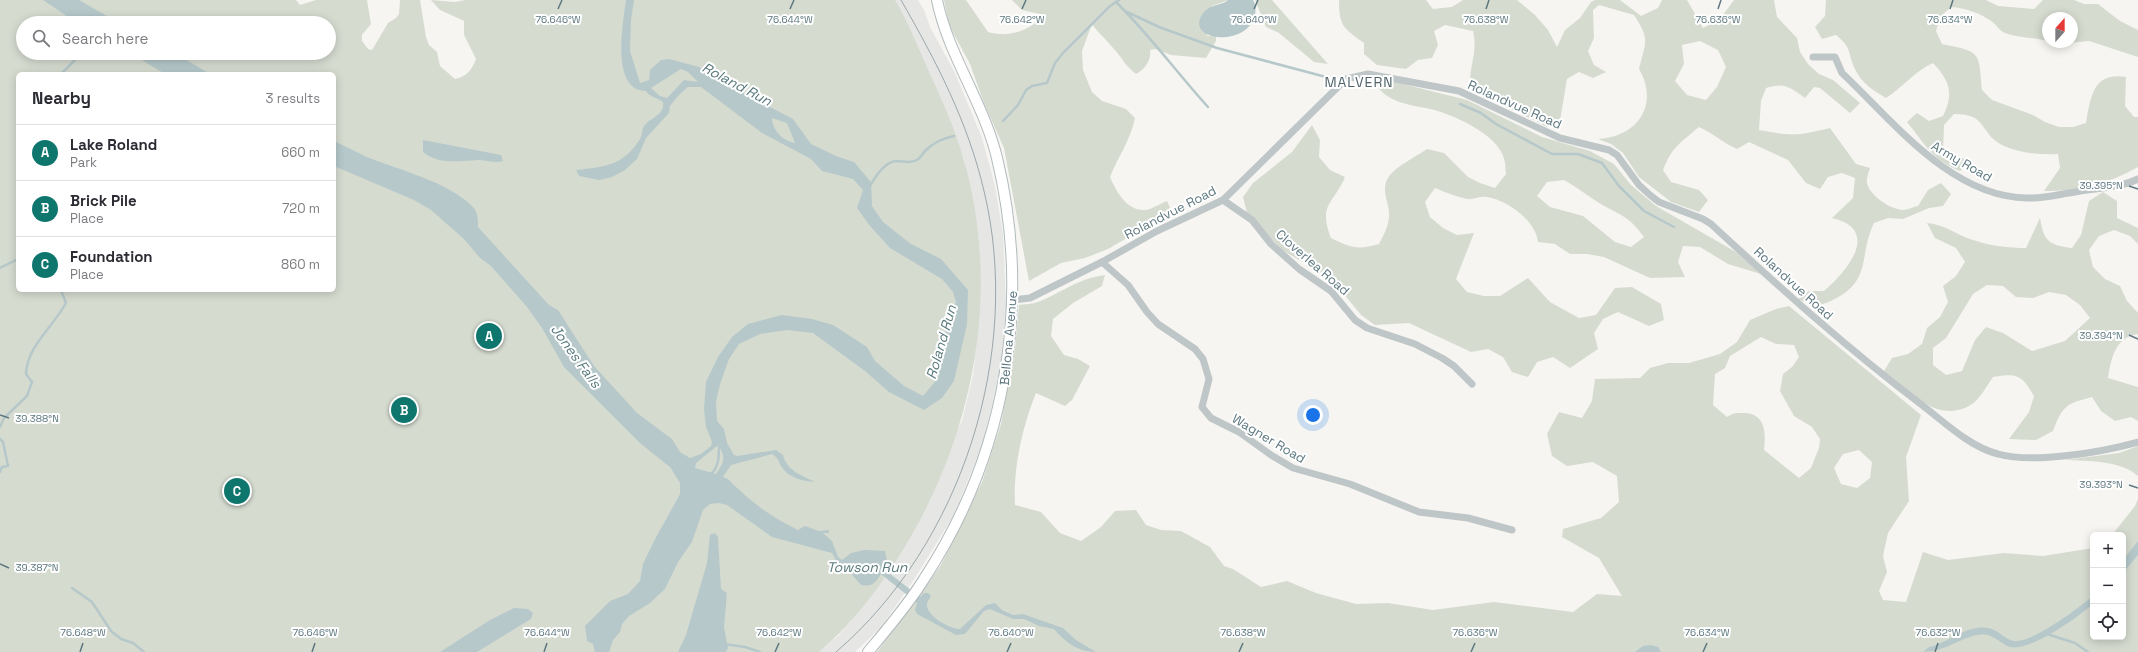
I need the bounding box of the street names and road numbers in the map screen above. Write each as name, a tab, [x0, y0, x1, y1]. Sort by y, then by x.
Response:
street label: Rolandvue Road	[1465, 76, 1564, 133]
street label: Army Road	[1928, 137, 1995, 186]
street label: Rolandvue Road	[1121, 182, 1219, 243]
street label: Cloverlea Road	[1272, 226, 1353, 299]
street label: Rolandvue Road	[1750, 243, 1837, 324]
street label: Bellona Avenue	[996, 290, 1021, 386]
street label: Wagner Road	[1229, 410, 1309, 467]

